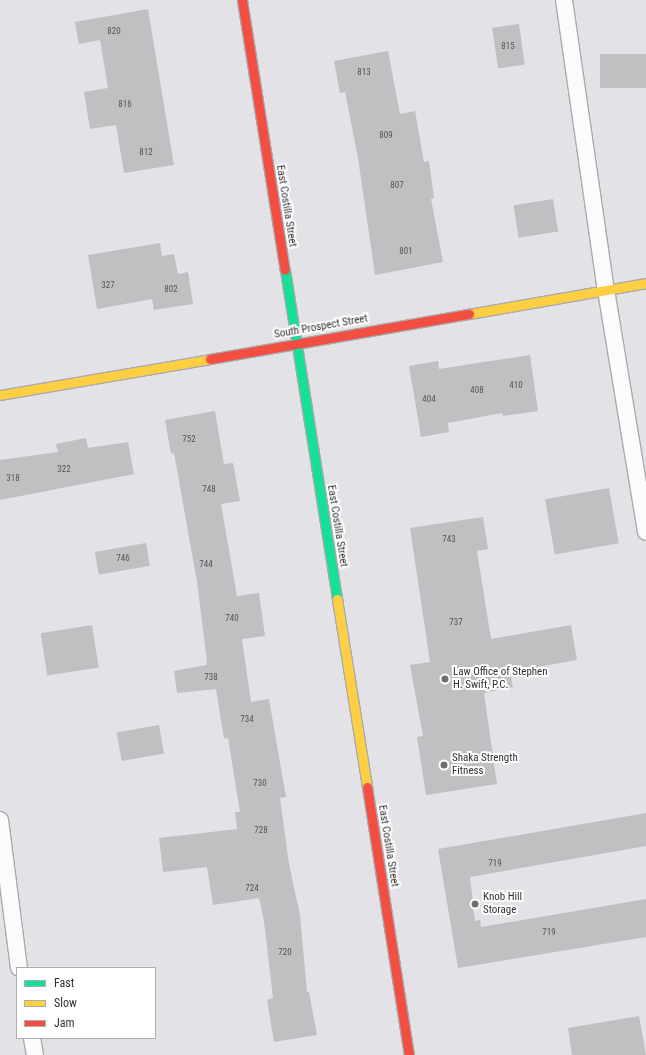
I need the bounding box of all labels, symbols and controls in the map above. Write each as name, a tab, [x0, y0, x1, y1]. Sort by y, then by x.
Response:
house number: 820	[107, 26, 121, 36]
house number: 815	[501, 41, 515, 51]
house number: 813	[357, 67, 371, 77]
house number: 816	[118, 99, 132, 109]
house number: 809	[379, 130, 393, 140]
house number: 812	[139, 147, 153, 157]
street label: East Costilla Street	[273, 164, 299, 248]
house number: 807	[390, 180, 404, 190]
house number: 801	[399, 246, 413, 256]
house number: 327	[101, 280, 115, 290]
house number: 802	[164, 284, 178, 294]
street label: South Prospect Street	[273, 312, 369, 342]
house number: 410	[509, 380, 523, 390]
house number: 408	[470, 385, 484, 395]
house number: 404	[422, 394, 436, 404]
house number: 752	[182, 434, 196, 444]
house number: 322	[57, 464, 71, 474]
house number: 318	[6, 473, 20, 483]
house number: 748	[202, 484, 216, 494]
street label: East Costilla Street	[324, 484, 350, 568]
house number: 743	[442, 534, 456, 544]
house number: 746	[116, 553, 130, 563]
house number: 744	[199, 559, 213, 569]
house number: 740	[225, 613, 239, 623]
house number: 737	[449, 617, 463, 627]
place label: Law Office of Stephen H. Swift, P.C.	[453, 666, 548, 692]
house number: 738	[204, 672, 218, 682]
marker: Law Office of Stephen H. Swift, P.C.	[440, 674, 450, 684]
house number: 734	[240, 714, 254, 724]
place label: Shaka Strength Fitness	[452, 752, 518, 778]
marker: Shaka Strength Fitness	[439, 760, 449, 770]
house number: 730	[253, 778, 267, 788]
street label: East Costilla Street	[375, 804, 401, 888]
house number: 728	[254, 825, 268, 835]
house number: 719	[488, 858, 502, 868]
house number: 724	[245, 883, 259, 893]
place label: Knob Hill Storage	[483, 891, 522, 917]
marker: Knob Hill Storage	[470, 899, 480, 909]
house number: 719	[542, 927, 556, 937]
house number: 720	[278, 947, 292, 957]
legend	[16, 967, 156, 1039]
text: Fast	[54, 976, 74, 990]
text: Slow	[54, 996, 77, 1010]
text: Jam	[54, 1016, 75, 1030]

